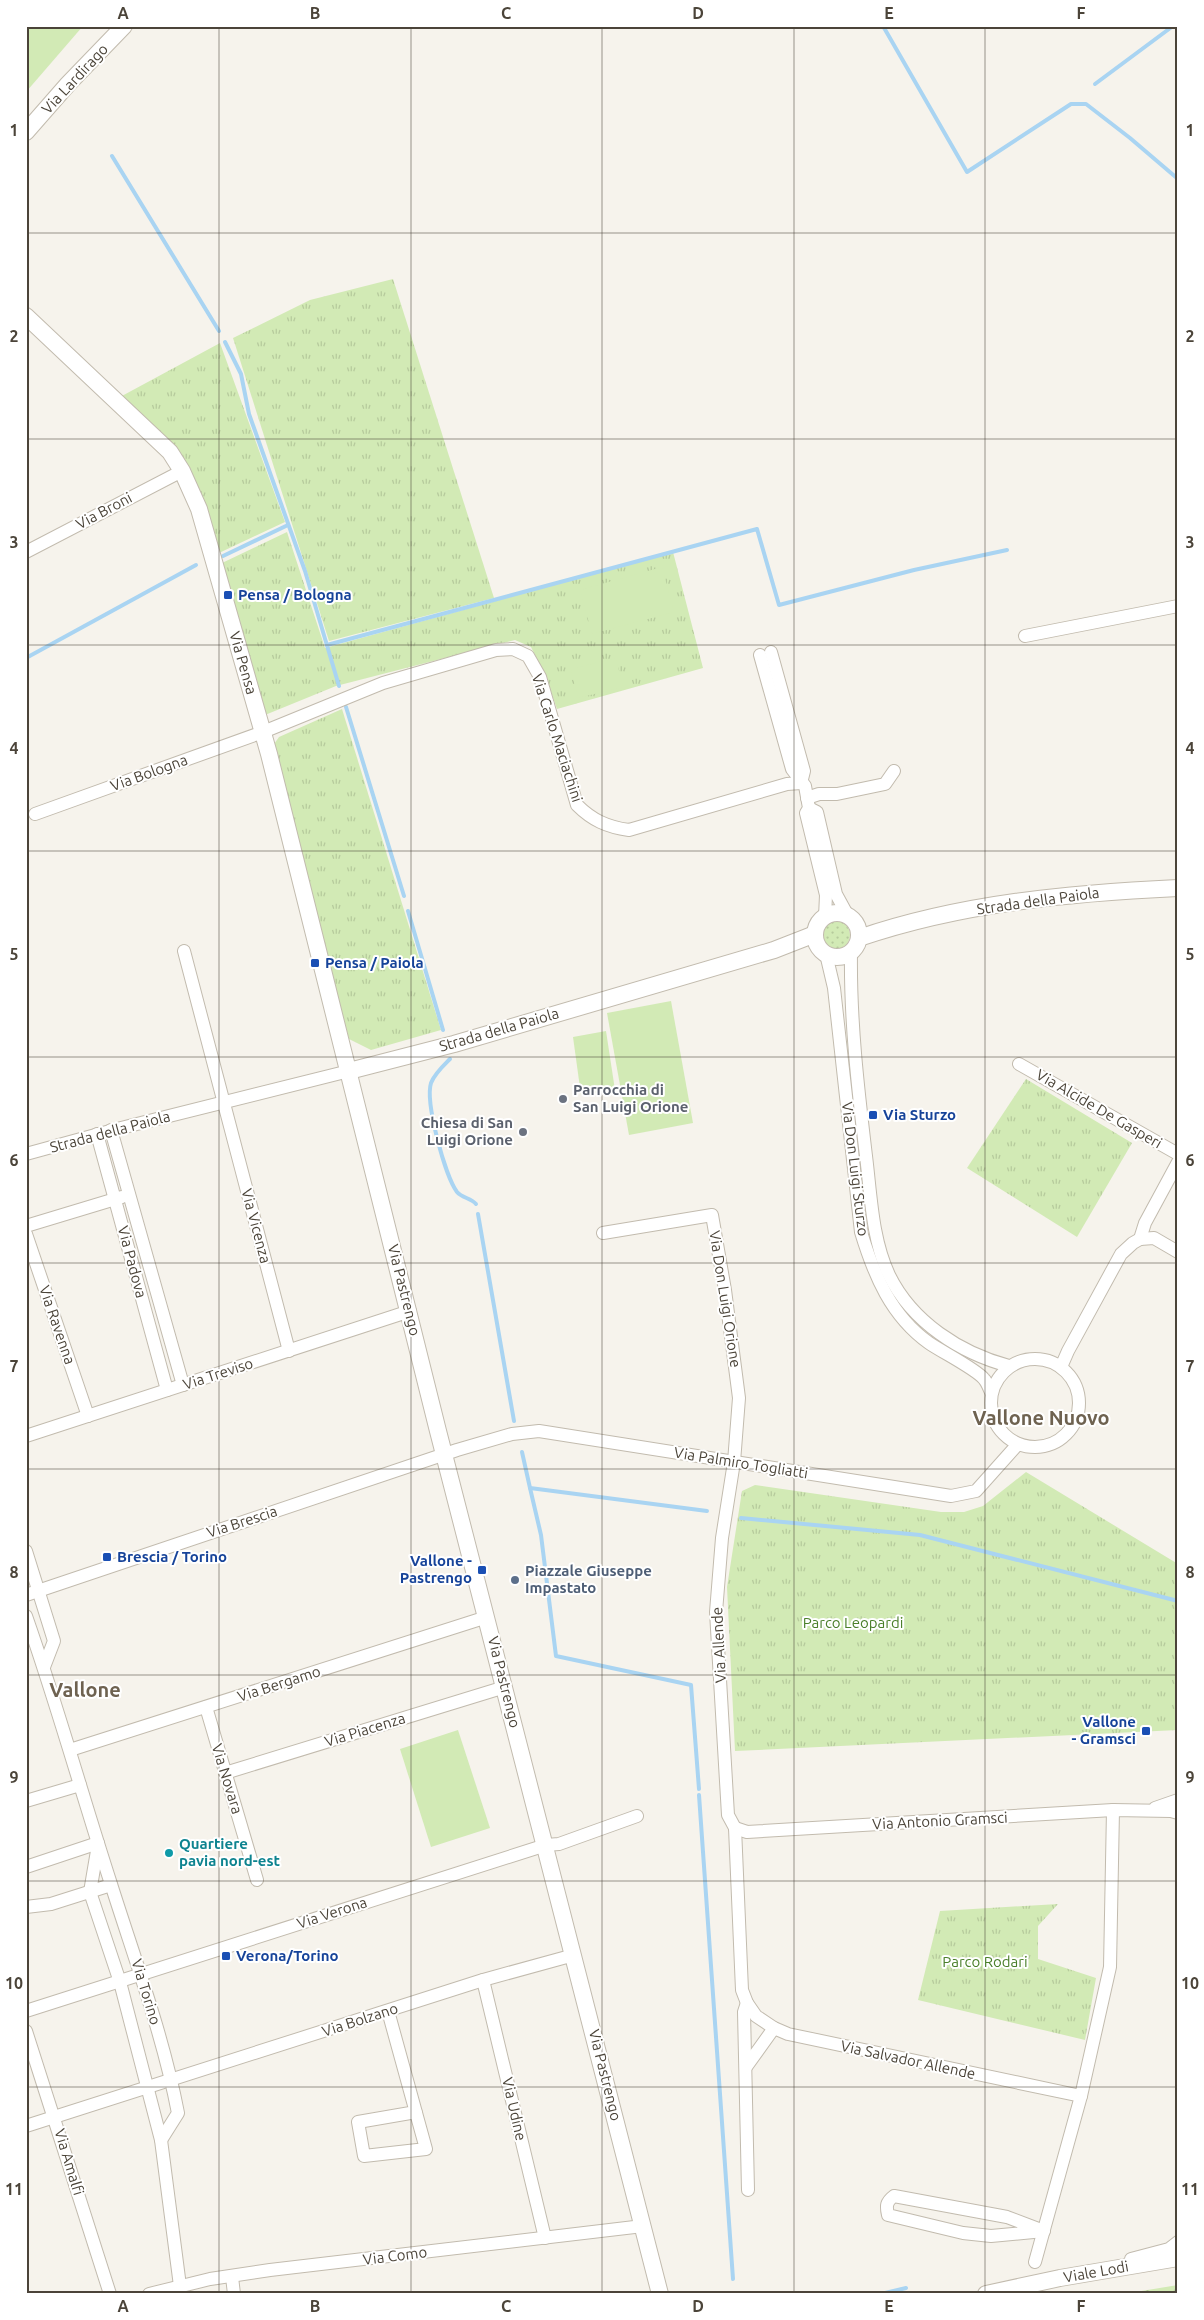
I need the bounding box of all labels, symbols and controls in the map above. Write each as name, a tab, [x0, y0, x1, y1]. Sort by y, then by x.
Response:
text: A	[117, 4, 129, 22]
text: B	[310, 4, 320, 22]
text: C	[501, 4, 511, 22]
text: D	[692, 4, 704, 22]
text: E	[884, 4, 894, 22]
text: F	[1077, 4, 1086, 22]
street label: Via Lardirago	[38, 40, 111, 117]
text: 1	[9, 121, 19, 139]
text: 1	[1185, 121, 1195, 139]
text: 2	[9, 327, 19, 345]
text: 2	[1185, 327, 1195, 345]
street label: Via Broni	[73, 489, 135, 532]
text: 3	[9, 533, 19, 551]
text: 3	[1185, 533, 1195, 551]
place label: Pensa / Bologna	[238, 586, 352, 603]
marker: Pensa / Bologna	[222, 589, 234, 601]
street label: Via Pensa	[226, 630, 261, 696]
street label: Via Carlo Maciachini	[529, 671, 586, 804]
text: 4	[9, 739, 19, 757]
text: 4	[1185, 739, 1195, 757]
street label: Via Bologna	[108, 751, 190, 794]
street label: Strada della Paiola	[975, 883, 1100, 918]
text: 5	[9, 945, 19, 963]
text: 5	[1185, 945, 1195, 963]
place label: Pensa / Paiola	[325, 954, 424, 971]
marker: Pensa / Paiola	[309, 957, 321, 969]
street label: Strada della Paiola	[437, 1004, 561, 1055]
street label: Via Alcide De Gasperi	[1033, 1066, 1165, 1152]
place label: Parrocchia di San Luigi Orione	[573, 1081, 688, 1115]
marker: Parrocchia di San Luigi Orione	[557, 1093, 569, 1105]
street label: Via Don Luigi Sturzo	[839, 1101, 872, 1237]
place label: Via Sturzo	[883, 1106, 956, 1123]
street label: Strada della Paiola	[48, 1107, 172, 1156]
marker: Via Sturzo	[867, 1109, 879, 1121]
place label: Chiesa di San Luigi Orione	[421, 1114, 513, 1148]
marker: Chiesa di San Luigi Orione	[517, 1126, 529, 1138]
text: 6	[9, 1151, 19, 1169]
text: 6	[1185, 1151, 1195, 1169]
street label: Via Vicenza	[238, 1187, 275, 1265]
street label: Via Padova	[115, 1224, 150, 1300]
street label: Via Don Luigi Orione	[706, 1229, 745, 1369]
street label: Via Pastrengo	[385, 1242, 424, 1337]
street label: Via Ravenna	[36, 1283, 79, 1366]
street label: Via Treviso	[181, 1354, 255, 1393]
text: 7	[9, 1357, 19, 1375]
text: 7	[1185, 1357, 1195, 1375]
district label: Vallone Nuovo	[972, 1406, 1110, 1429]
street label: Via Palmiro Togliatti	[673, 1444, 809, 1481]
street label: Via Brescia	[204, 1502, 279, 1541]
place label: Brescia / Torino	[117, 1548, 227, 1565]
marker: Brescia / Torino	[101, 1551, 113, 1563]
place label: Vallone - Pastrengo	[400, 1552, 472, 1586]
place label: Piazzale Giuseppe Impastato	[525, 1562, 652, 1596]
text: 8	[9, 1563, 19, 1581]
text: 8	[1185, 1563, 1195, 1581]
marker: Vallone - Pastrengo	[476, 1564, 488, 1576]
marker: Piazzale Giuseppe Impastato	[509, 1574, 521, 1586]
street label: Via Allende	[708, 1606, 729, 1684]
park label: Parco Leopardi	[803, 1614, 903, 1631]
street label: Via Pastrengo	[485, 1634, 524, 1729]
street label: Via Bergamo	[235, 1662, 323, 1705]
district label: Vallone	[49, 1678, 121, 1701]
street label: Via Piacenza	[322, 1709, 407, 1750]
place label: Vallone - Gramsci	[1071, 1713, 1136, 1747]
marker: Vallone - Gramsci	[1140, 1725, 1152, 1737]
street label: Via Novara	[209, 1742, 246, 1816]
text: 9	[9, 1768, 19, 1786]
text: 9	[1185, 1768, 1195, 1786]
street label: Via Antonio Gramsci	[872, 1808, 1008, 1833]
place label: Quartiere pavia nord-est	[179, 1835, 280, 1869]
marker: Quartiere pavia nord-est	[163, 1847, 175, 1859]
street label: Via Verona	[295, 1893, 369, 1932]
place label: Verona/Torino	[236, 1947, 338, 1964]
marker: Verona/Torino	[220, 1950, 232, 1962]
park label: Parco Rodari	[942, 1953, 1028, 1970]
street label: Via Torino	[128, 1957, 165, 2027]
text: 10	[5, 1974, 23, 1992]
text: 10	[1181, 1974, 1199, 1992]
street label: Via Bolzano	[320, 1999, 400, 2040]
street label: Via Pastrengo	[586, 2027, 625, 2122]
street label: Via Salvador Allende	[839, 2037, 977, 2082]
street label: Via Udine	[499, 2076, 530, 2142]
street label: Via Amalfi	[51, 2127, 88, 2197]
text: 11	[5, 2180, 23, 2198]
text: 11	[1181, 2180, 1199, 2198]
street label: Via Como	[362, 2243, 428, 2268]
street label: Viale Lodi	[1062, 2257, 1130, 2286]
text: A	[117, 2297, 129, 2315]
text: B	[310, 2297, 320, 2315]
text: C	[501, 2297, 511, 2315]
text: D	[692, 2297, 704, 2315]
text: E	[884, 2297, 894, 2315]
text: F	[1077, 2297, 1086, 2315]

